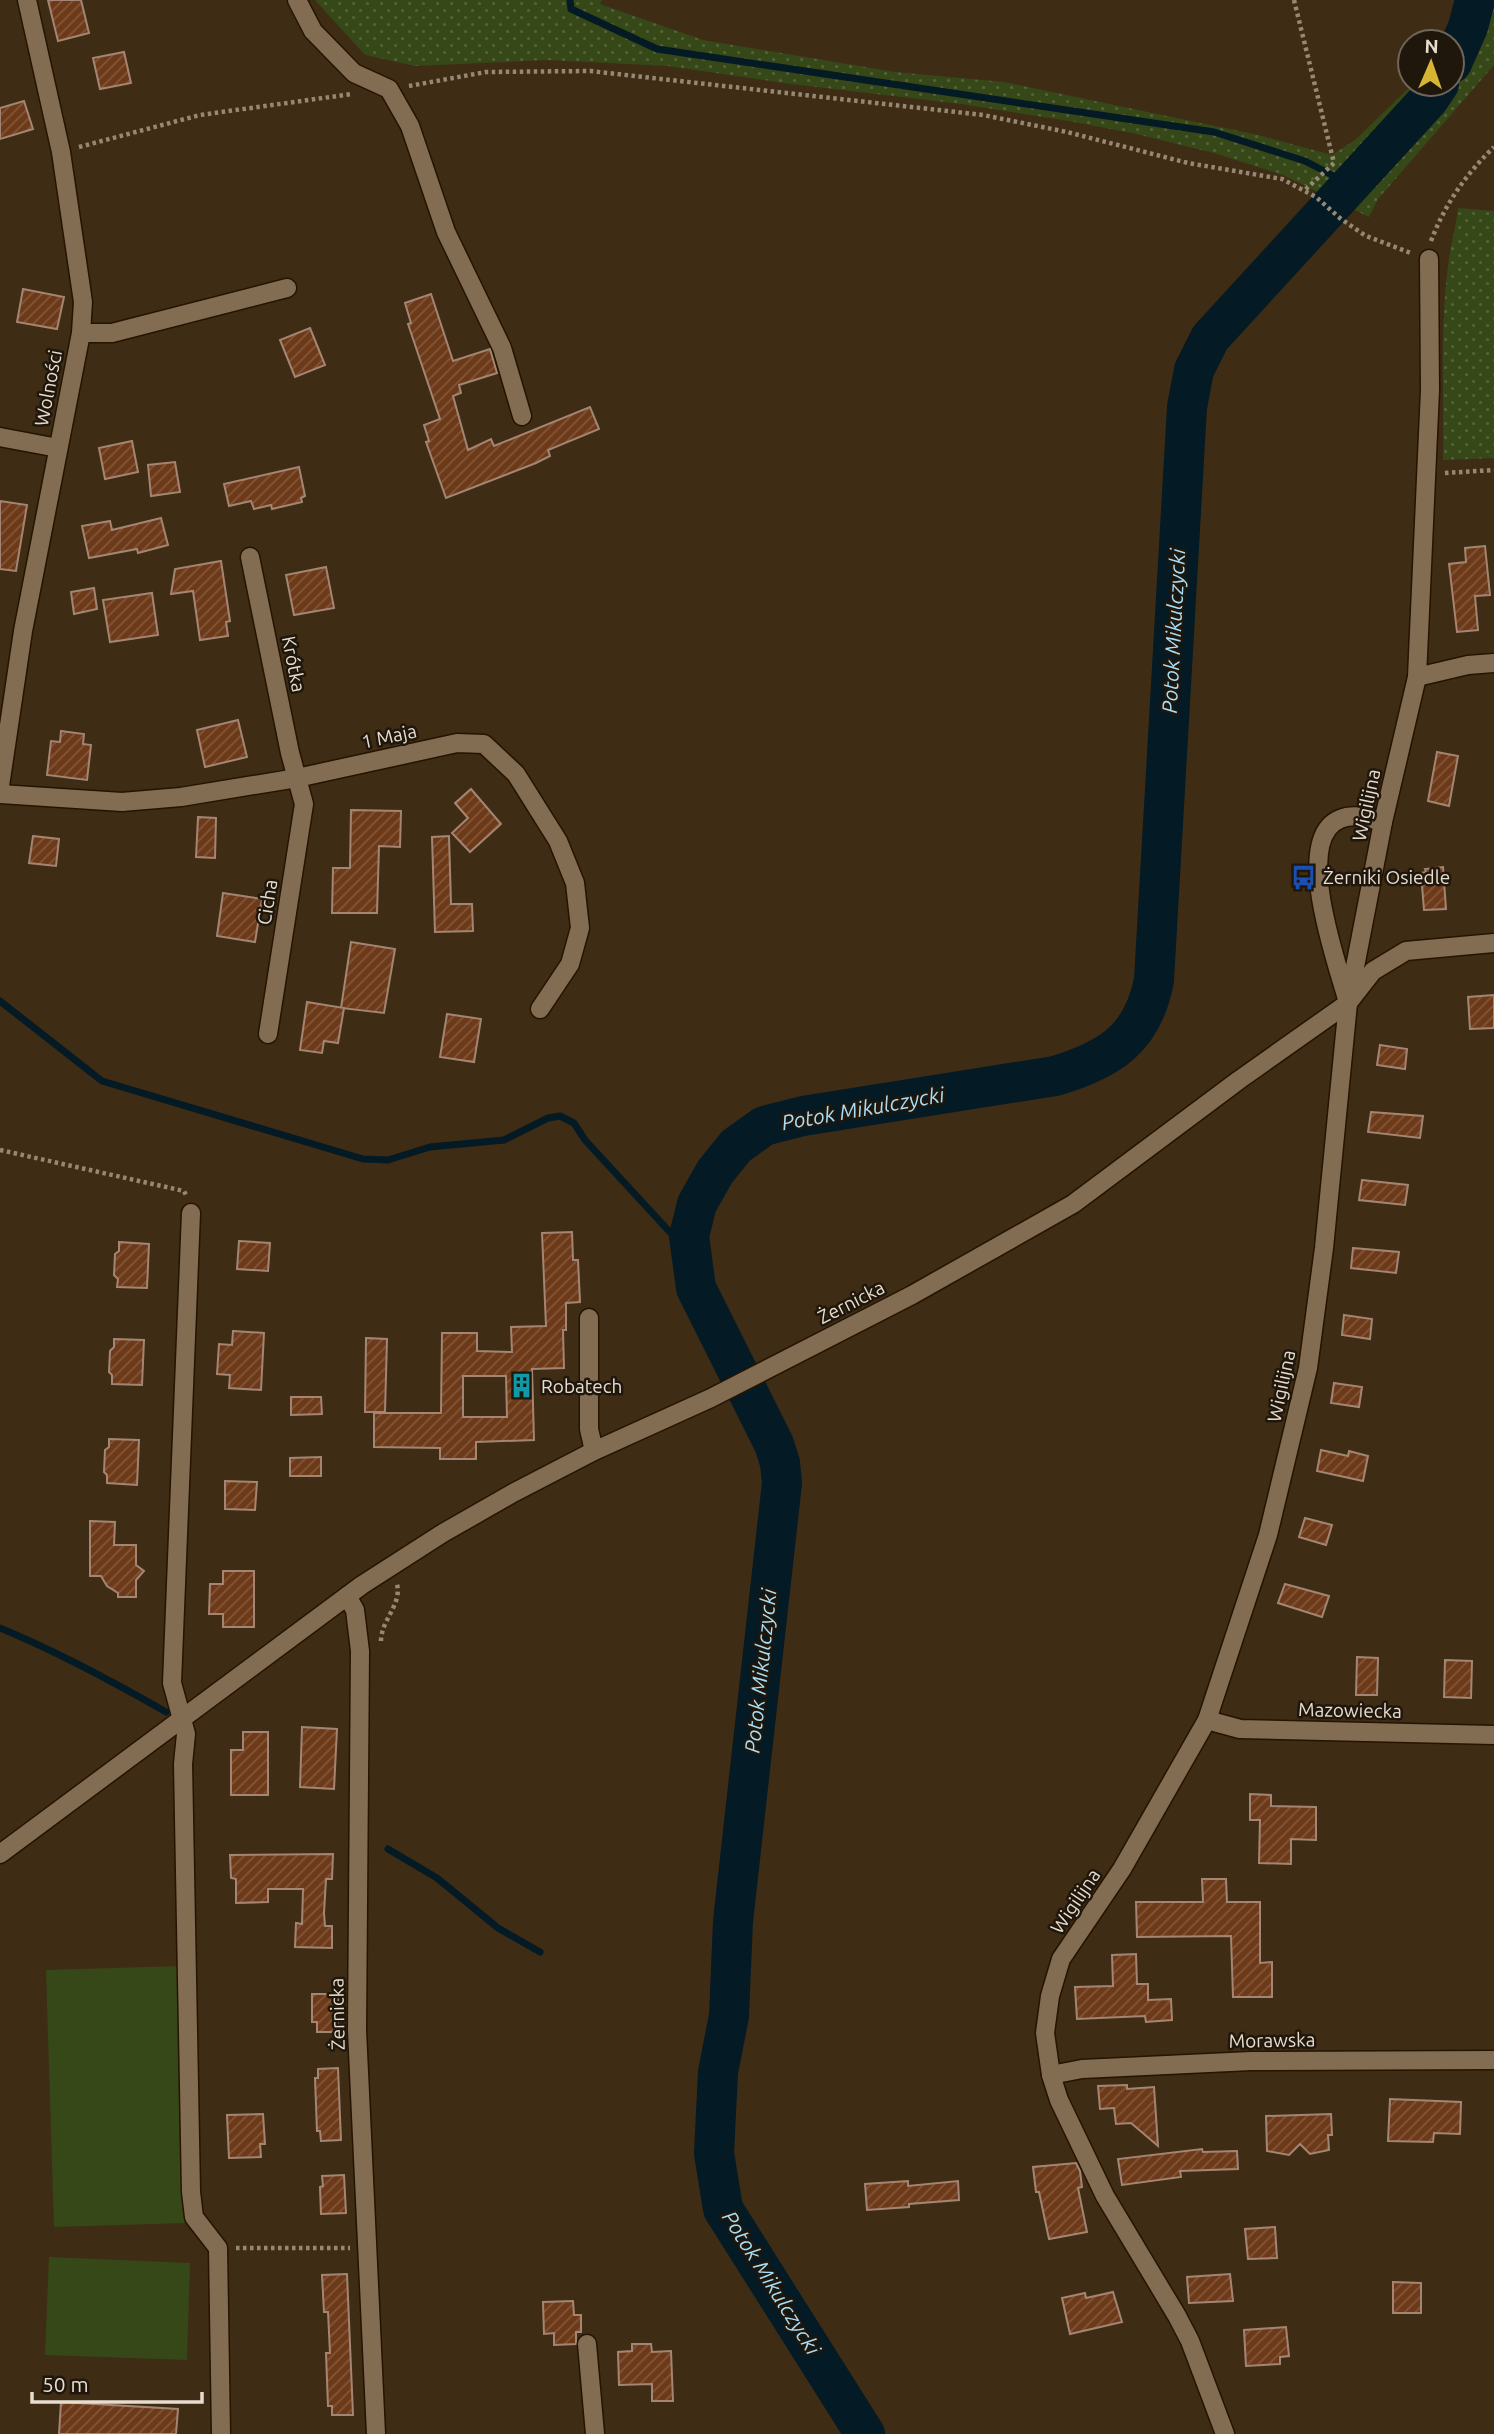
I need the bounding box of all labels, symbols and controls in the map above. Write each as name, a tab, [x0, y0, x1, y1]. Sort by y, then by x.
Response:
north arrow	[1396, 28, 1466, 98]
text: N	[1424, 35, 1439, 57]
street label: Wolności	[30, 348, 66, 428]
water label: Potok Mikulczycki	[1157, 547, 1189, 714]
street label: Krótka	[278, 634, 310, 694]
street label: 1 Maja	[359, 719, 419, 753]
street label: Wigilijna	[1348, 767, 1384, 843]
bus stop icon: Żerniki Osiedle	[1289, 863, 1317, 891]
place label: Żerniki Osiedle	[1323, 866, 1450, 888]
street label: Cicha	[253, 878, 281, 926]
water label: Potok Mikulczycki	[779, 1082, 947, 1134]
street label: Żernicka	[814, 1276, 888, 1328]
street label: Wigilijna	[1263, 1348, 1299, 1424]
building icon: Robatech	[507, 1372, 535, 1400]
place label: Robatech	[541, 1375, 622, 1397]
water label: Potok Mikulczycki	[739, 1587, 781, 1754]
street label: Mazowiecka	[1298, 1698, 1402, 1722]
street label: Wigilijna	[1045, 1865, 1105, 1937]
street label: Żernicka	[325, 1978, 349, 2050]
street label: Morawska	[1228, 2028, 1316, 2052]
water label: Potok Mikulczycki	[718, 2206, 826, 2359]
scale bar	[32, 2360, 201, 2404]
text: 50 m	[42, 2372, 89, 2396]

